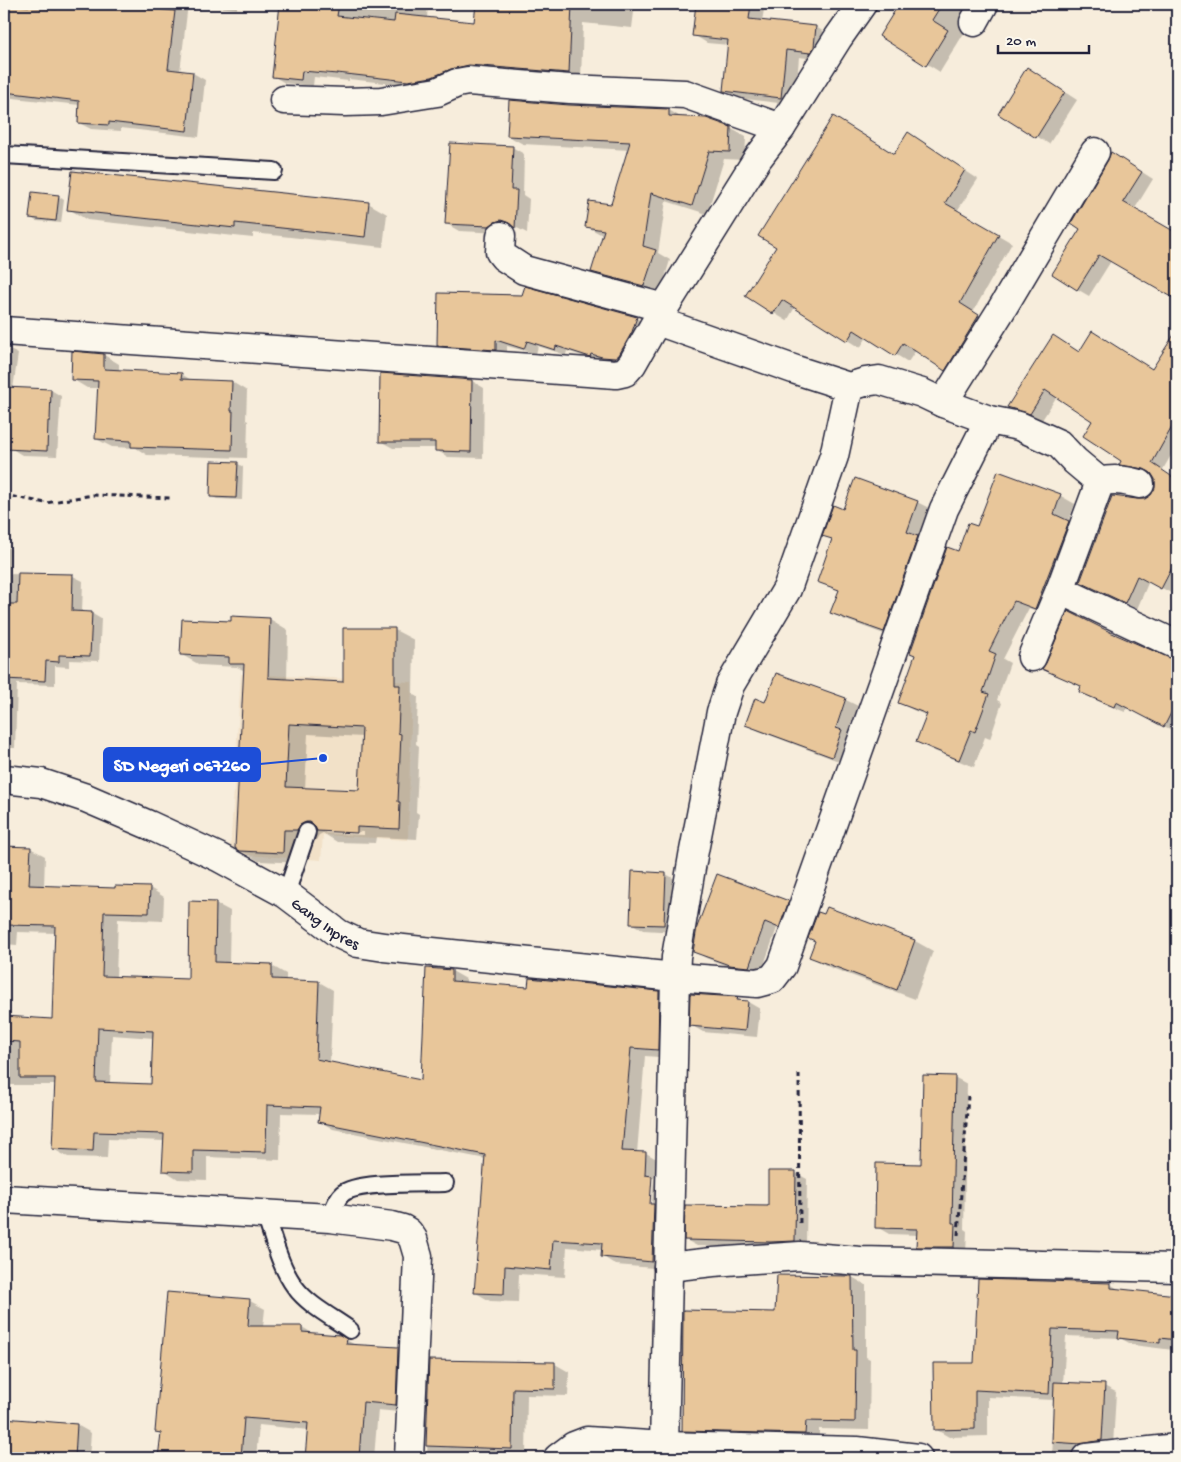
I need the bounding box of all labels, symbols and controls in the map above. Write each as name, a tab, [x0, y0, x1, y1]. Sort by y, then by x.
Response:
scale bar	[998, 22, 1090, 54]
text: 20 m	[1006, 33, 1036, 51]
callout: SD Negeri 067260	[104, 748, 260, 781]
text: SD Negeri 067260	[114, 757, 251, 778]
street label: Gang Inpres	[286, 895, 363, 956]

